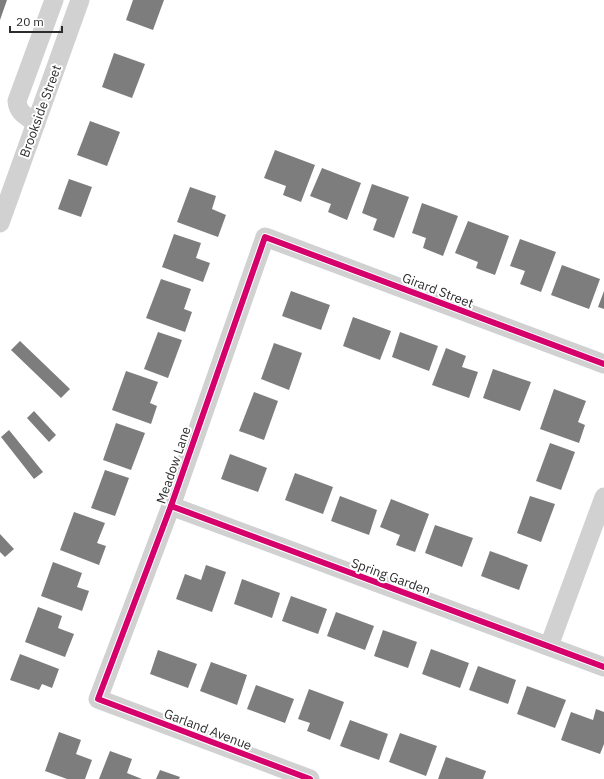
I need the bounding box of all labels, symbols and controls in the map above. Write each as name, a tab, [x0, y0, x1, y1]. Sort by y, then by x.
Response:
scale bar	[10, 8, 62, 34]
text: 20 m	[16, 14, 44, 29]
street label: Brookside Street	[16, 62, 65, 160]
street label: Girard Street	[400, 269, 476, 312]
street label: Meadow Lane	[152, 424, 195, 506]
street label: Spring Garden	[349, 554, 433, 599]
street label: Garland Avenue	[162, 705, 254, 754]

